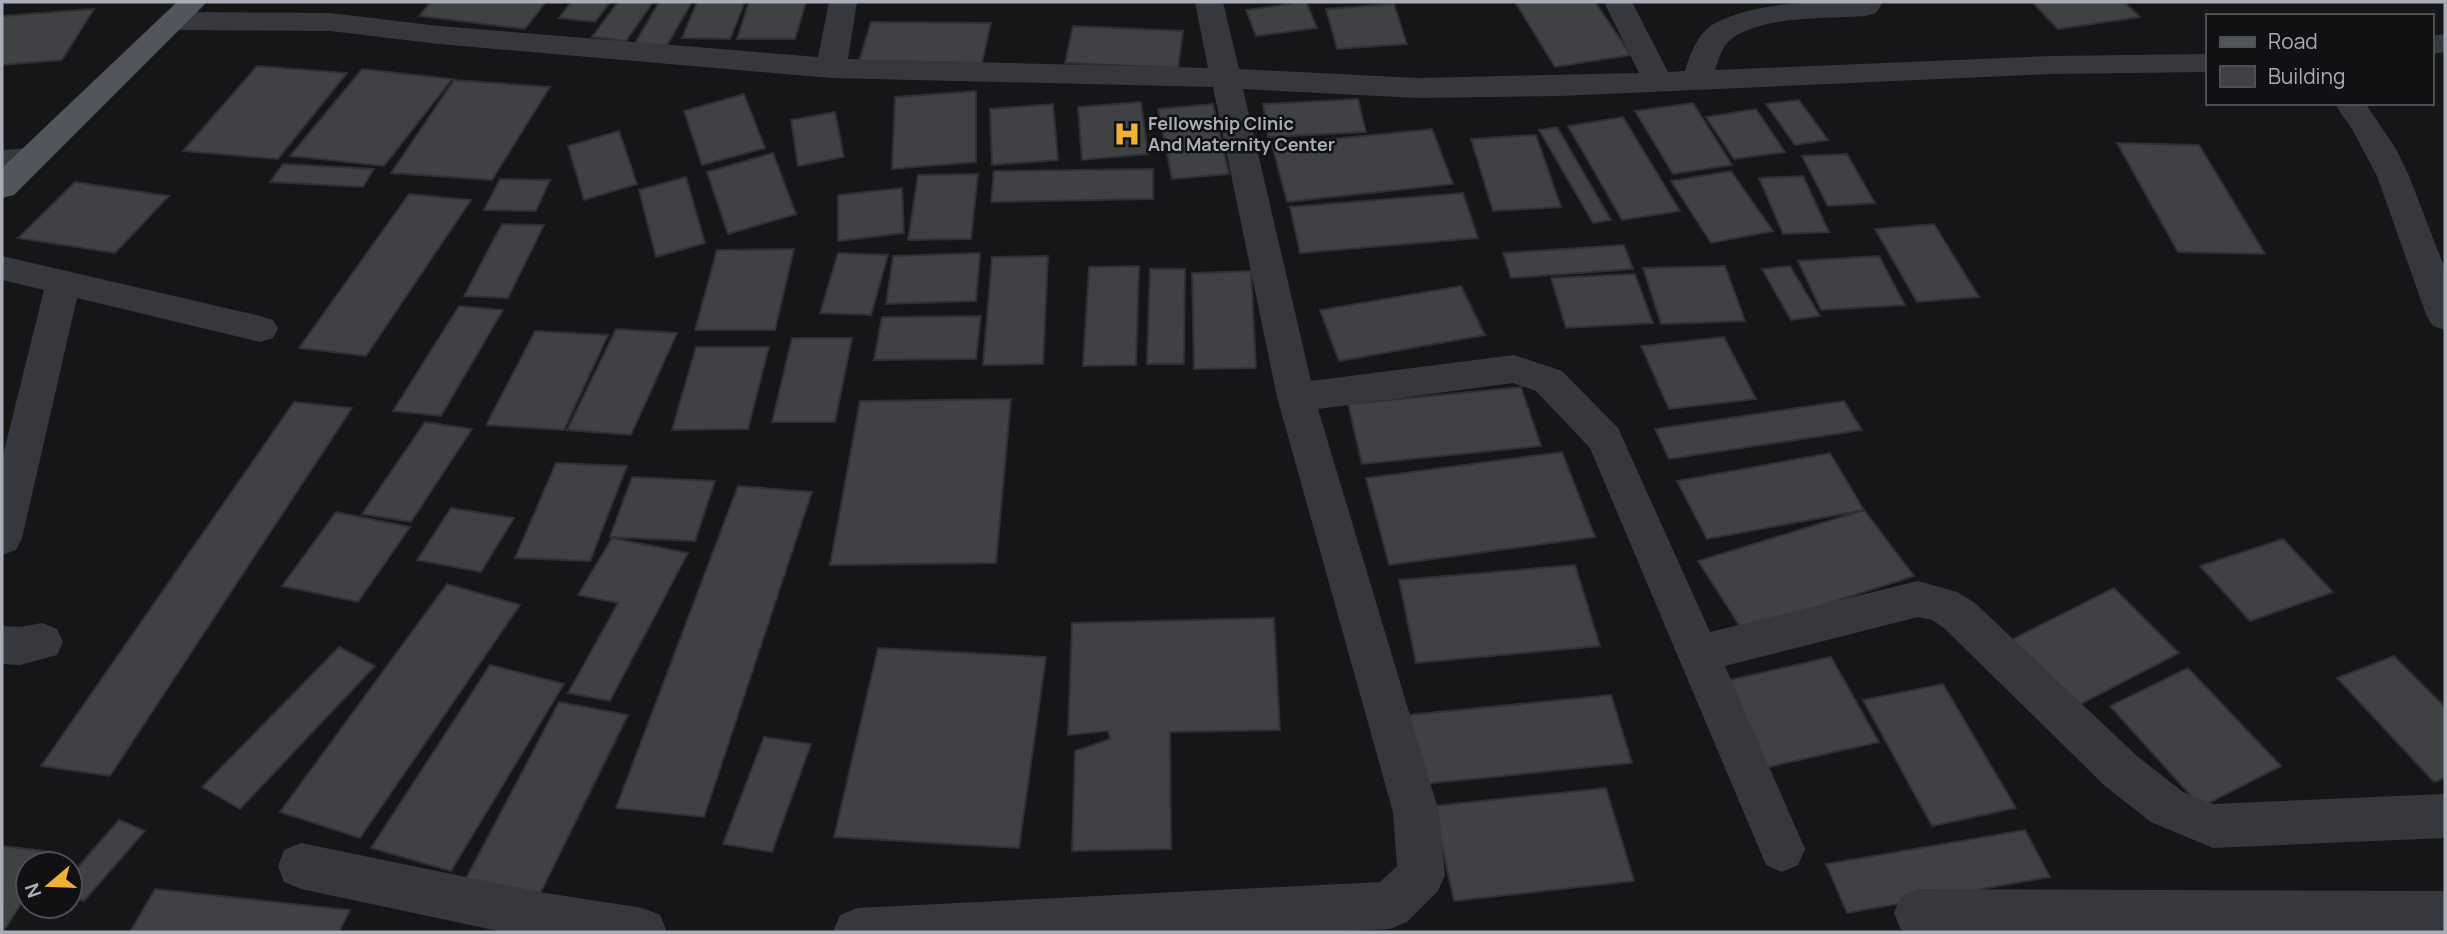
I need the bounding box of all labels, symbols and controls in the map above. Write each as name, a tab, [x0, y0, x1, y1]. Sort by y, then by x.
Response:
legend	[2206, 14, 2433, 105]
text: Road	[2268, 27, 2318, 55]
text: Building	[2268, 62, 2345, 90]
place label: Fellowship Clinic And Maternity Center	[1148, 111, 1335, 156]
hospital icon: Fellowship Clinic And Maternity Center	[1112, 119, 1142, 149]
north arrow	[14, 850, 84, 920]
text: N	[18, 880, 47, 901]

